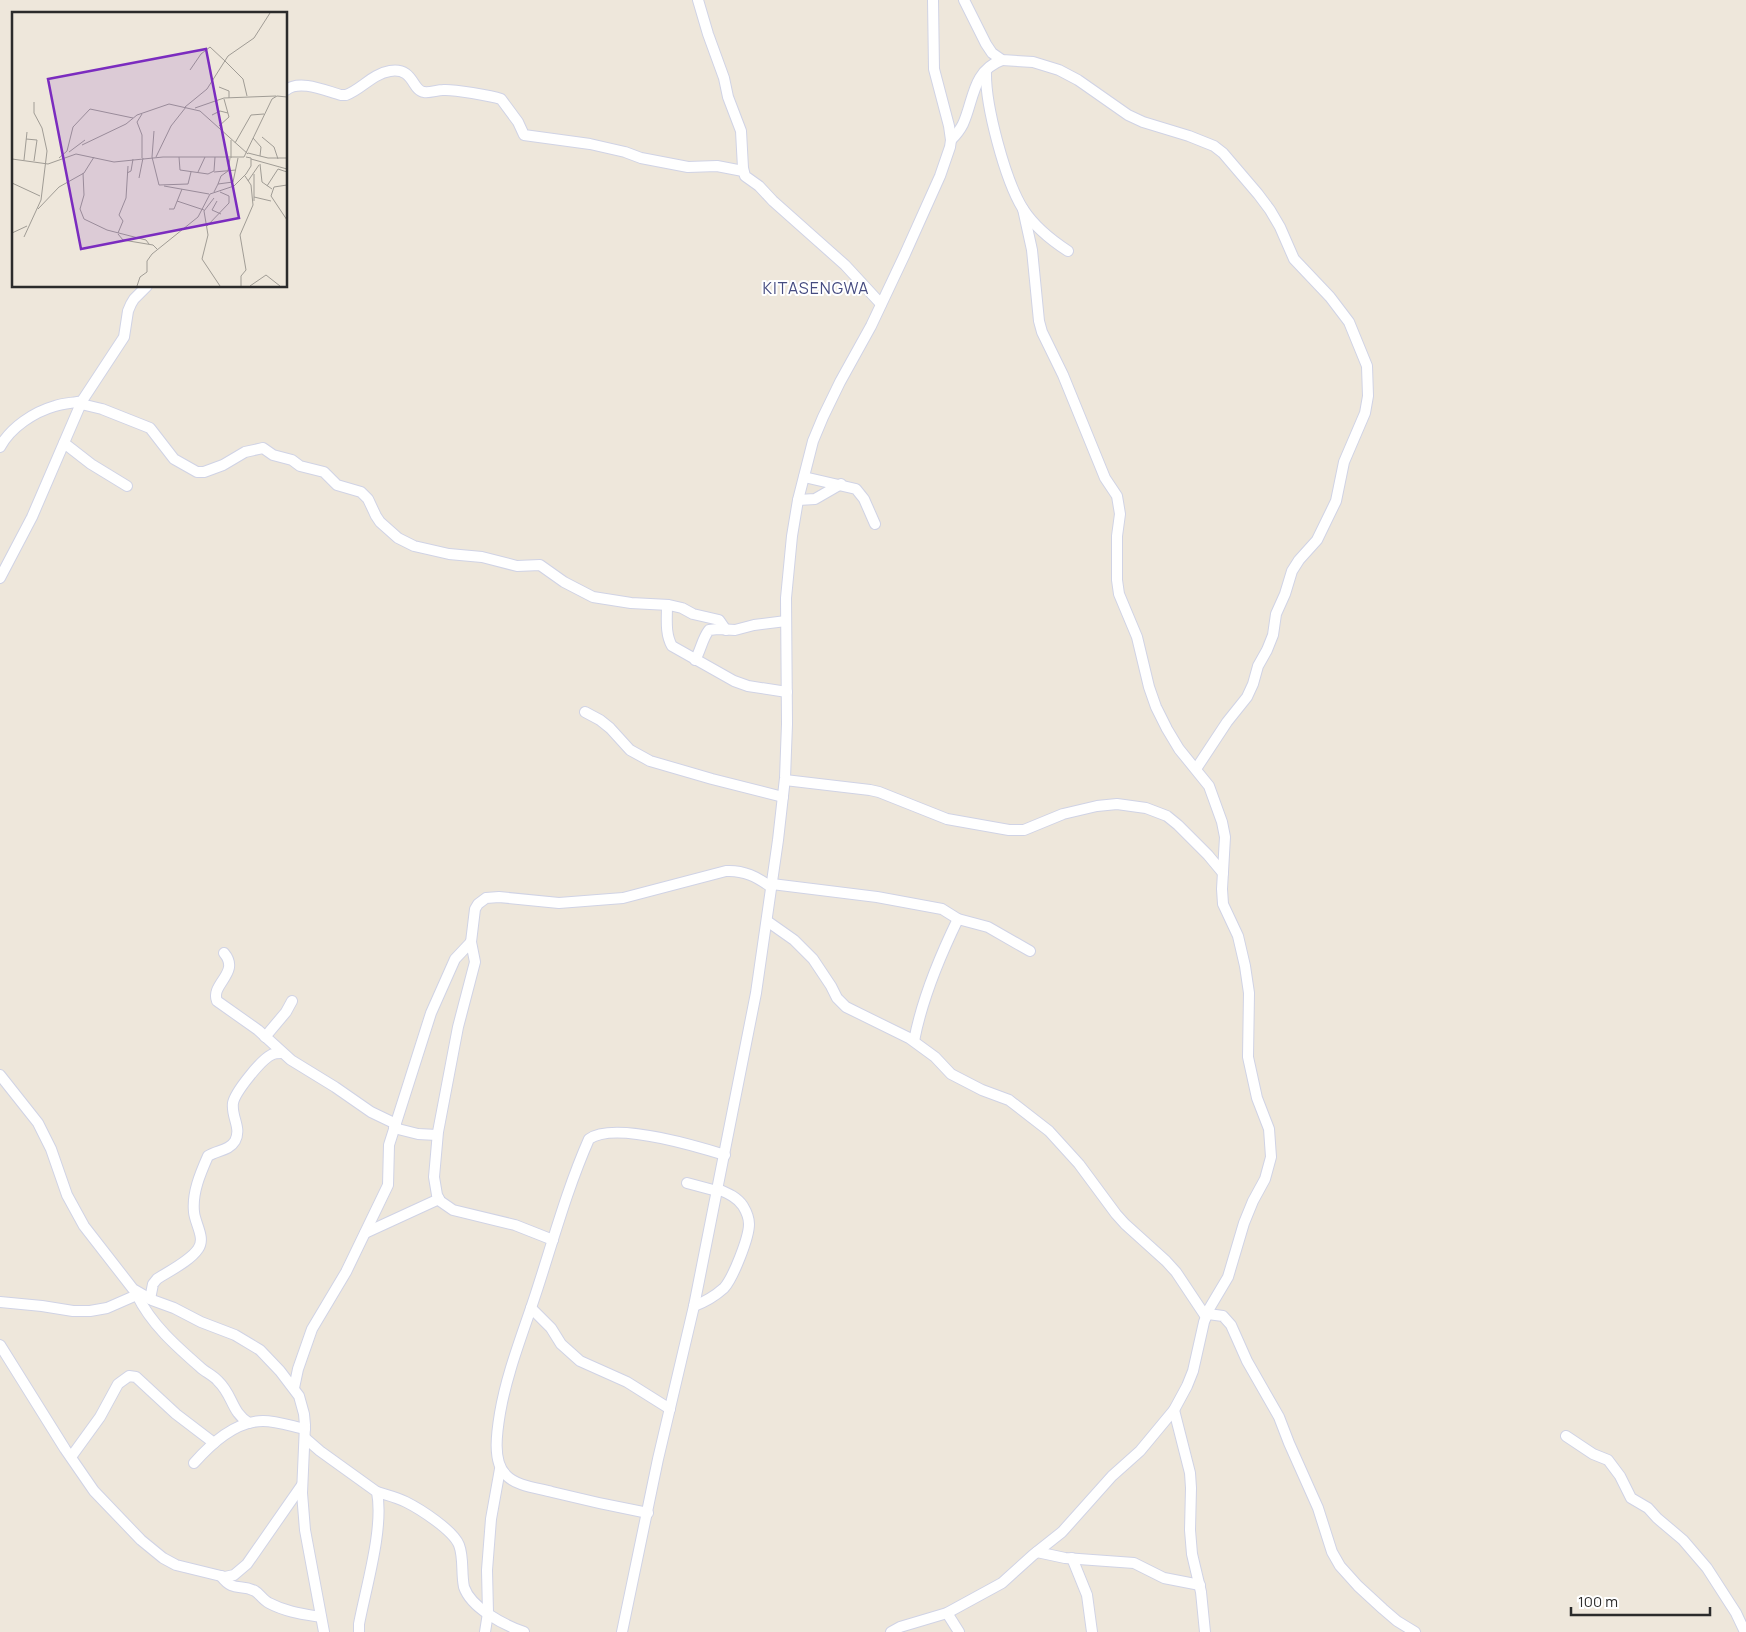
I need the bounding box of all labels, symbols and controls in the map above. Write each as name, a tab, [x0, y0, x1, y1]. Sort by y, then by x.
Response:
inset map	[12, 12, 288, 288]
district label: KITASENGWA	[763, 277, 870, 299]
scale bar	[1571, 1584, 1710, 1616]
text: 100 m	[1578, 1591, 1618, 1612]

